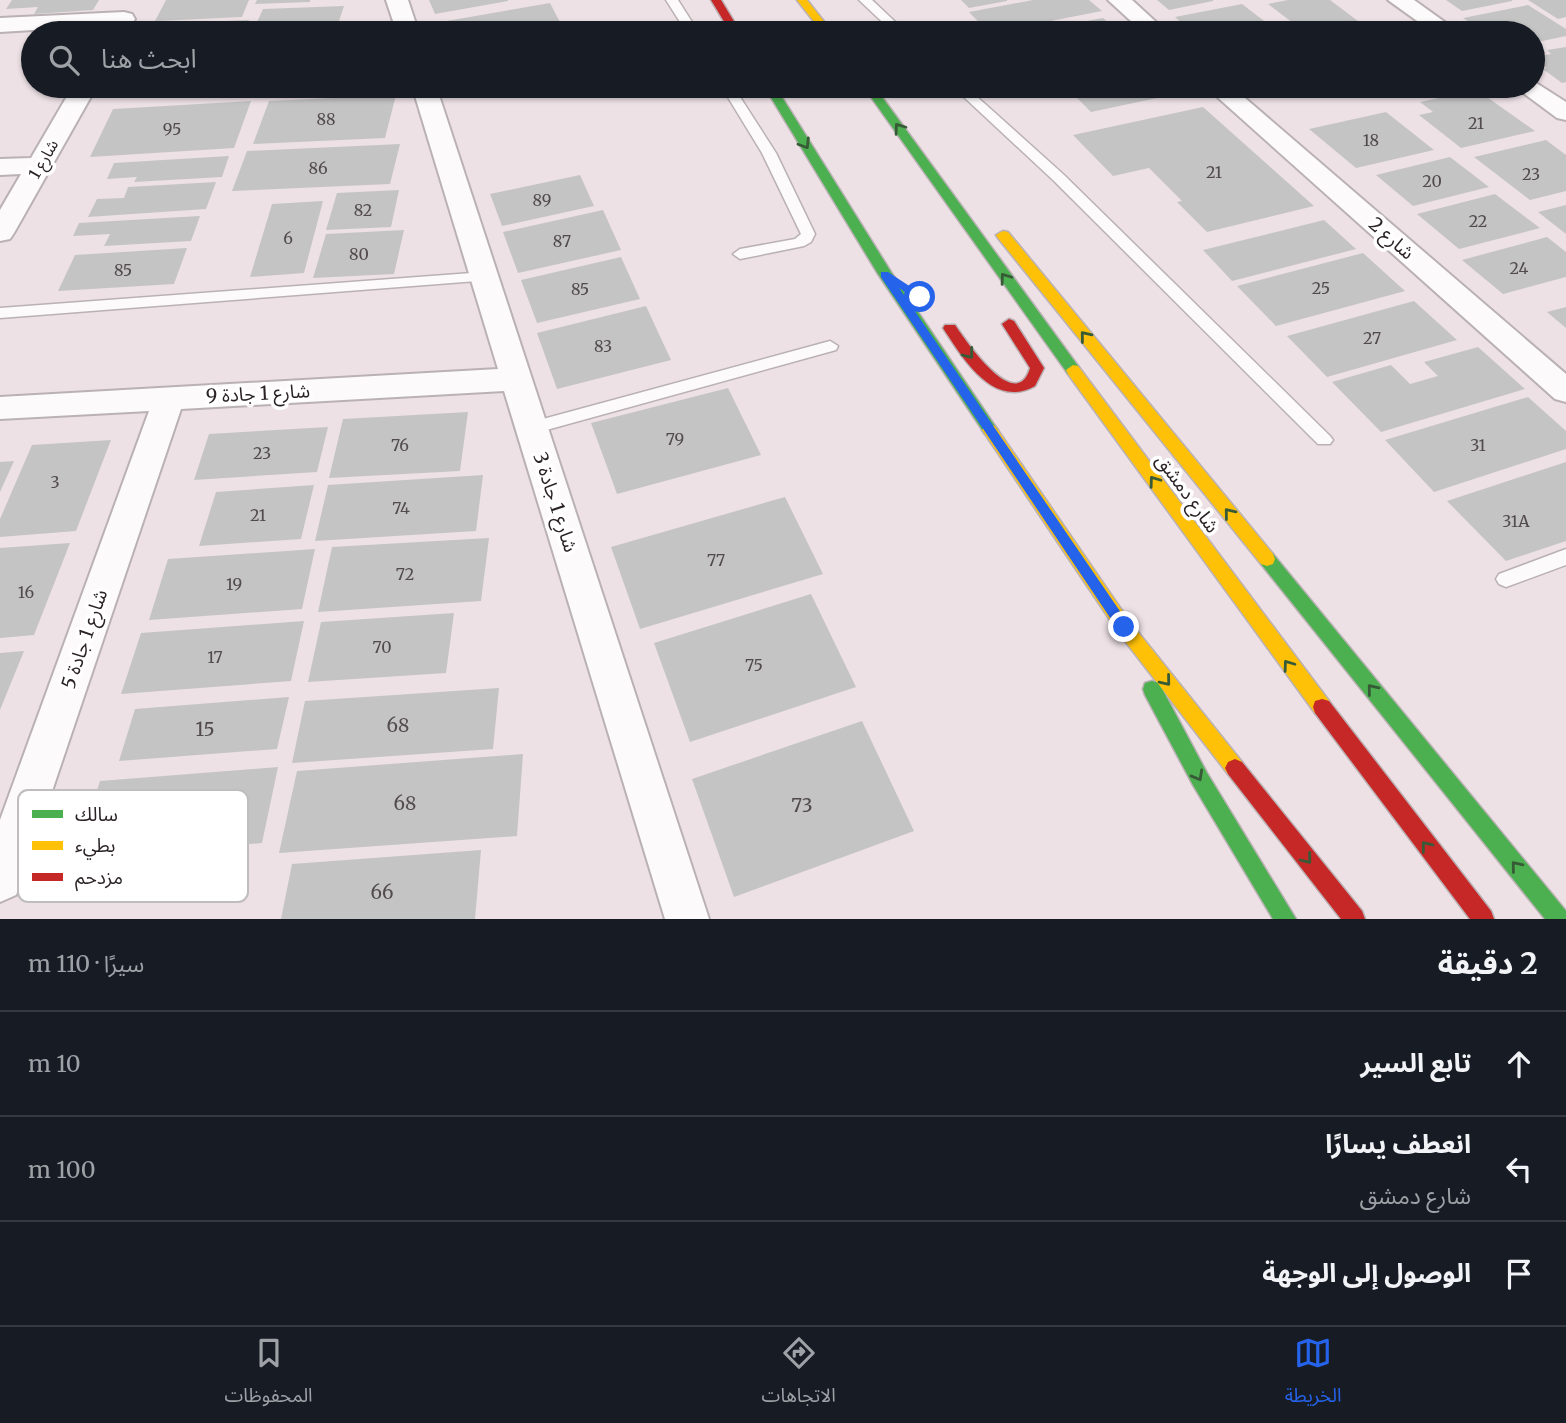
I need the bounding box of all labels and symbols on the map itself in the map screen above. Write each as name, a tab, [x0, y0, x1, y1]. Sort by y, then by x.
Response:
house number: 88	[316, 109, 336, 129]
house number: 21	[1468, 113, 1484, 133]
house number: 95	[163, 119, 181, 139]
one-way arrow	[894, 123, 907, 136]
house number: 18	[1363, 130, 1379, 150]
street label: شارع 1	[24, 136, 65, 184]
one-way arrow	[796, 136, 809, 149]
house number: 86	[308, 158, 328, 178]
house number: 21	[1206, 162, 1222, 182]
house number: 23	[1522, 164, 1540, 184]
house number: 20	[1422, 171, 1442, 191]
house number: 89	[533, 190, 551, 210]
house number: 82	[354, 200, 372, 220]
house number: 22	[1469, 211, 1487, 231]
street label: شارع 2	[1363, 212, 1420, 266]
house number: 6	[283, 228, 293, 248]
house number: 87	[553, 231, 571, 251]
house number: 80	[349, 244, 369, 264]
house number: 24	[1510, 258, 1529, 278]
house number: 85	[114, 260, 132, 280]
one-way arrow	[1000, 273, 1013, 286]
house number: 25	[1312, 278, 1330, 298]
house number: 85	[571, 279, 589, 299]
route start	[904, 281, 935, 312]
house number: 27	[1363, 328, 1381, 348]
one-way arrow	[1081, 332, 1094, 344]
house number: 83	[594, 336, 612, 356]
one-way arrow	[961, 346, 974, 358]
street label: شارع 1 جادة 9	[205, 378, 311, 410]
house number: 79	[666, 429, 684, 449]
house number: 76	[391, 435, 409, 455]
house number: 31	[1470, 435, 1486, 455]
house number: 23	[253, 443, 271, 463]
street label: شارع 1 جادة 3	[527, 449, 583, 556]
street label: شارع دمشق	[1150, 449, 1225, 538]
house number: 3	[50, 472, 60, 492]
one-way arrow	[1149, 476, 1162, 489]
house number: 74	[392, 498, 410, 518]
house number: 21	[250, 505, 266, 525]
one-way arrow	[1225, 508, 1237, 521]
house number: 31A	[1502, 511, 1530, 531]
house number: 77	[707, 550, 725, 570]
house number: 72	[396, 564, 414, 584]
house number: 19	[226, 574, 242, 594]
house number: 16	[18, 582, 34, 602]
street label: شارع 1 جادة 5	[56, 586, 114, 693]
route end	[1108, 611, 1139, 642]
house number: 70	[373, 637, 392, 657]
house number: 17	[207, 647, 223, 667]
house number: 75	[745, 655, 763, 675]
one-way arrow	[1284, 660, 1296, 673]
one-way arrow	[1158, 673, 1171, 685]
one-way arrow	[1368, 685, 1381, 697]
house number: 68	[387, 713, 409, 737]
house number: 15	[195, 717, 215, 741]
one-way arrow	[1190, 769, 1203, 781]
legend	[18, 790, 248, 902]
house number: 68	[394, 791, 416, 815]
house number: 73	[791, 793, 813, 817]
text: سالك	[75, 802, 118, 826]
text: بطيء	[75, 833, 115, 860]
one-way arrow	[1422, 841, 1435, 853]
one-way arrow	[1299, 851, 1312, 864]
one-way arrow	[1511, 862, 1524, 874]
text: مزدحم	[75, 865, 123, 892]
house number: 66	[371, 880, 393, 904]

